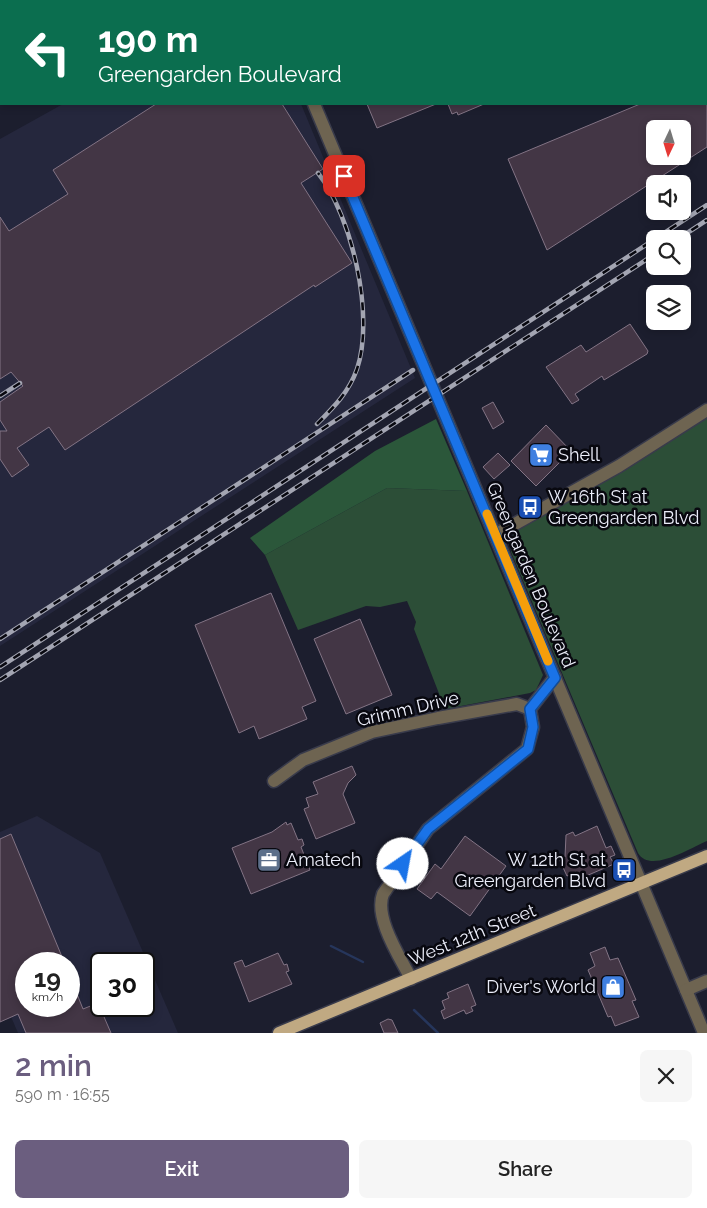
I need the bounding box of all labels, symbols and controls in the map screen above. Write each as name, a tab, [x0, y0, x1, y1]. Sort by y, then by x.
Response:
text: 190 m	[98, 19, 198, 60]
icon: left	[15, 20, 80, 85]
text: Greengarden Boulevard	[98, 61, 342, 87]
north arrow	[646, 120, 691, 165]
map controls	[646, 120, 691, 330]
pin	[323, 155, 365, 197]
icon: arrive	[330, 162, 358, 190]
button: sound	[646, 175, 691, 220]
button: search	[646, 230, 691, 275]
button: layers	[646, 285, 691, 330]
supermarket icon: Shell	[528, 442, 554, 468]
place label: Shell	[558, 444, 600, 465]
street label: Greengarden Boulevard	[483, 479, 580, 671]
place label: W 16th St at Greengarden Blvd	[548, 486, 699, 528]
bus stop icon: W 16th St at Greengarden Blvd	[517, 494, 543, 520]
street label: Grimm Drive	[355, 687, 461, 730]
position arrow	[376, 837, 428, 889]
office icon: Amatech	[256, 847, 282, 873]
place label: Amatech	[286, 849, 361, 870]
place label: W 12th St at Greengarden Blvd	[455, 849, 606, 891]
bus stop icon: W 12th St at Greengarden Blvd	[611, 857, 637, 883]
street label: West 12th Street	[405, 899, 539, 970]
speed limit sign: 30	[90, 952, 155, 1017]
text: 19	[34, 963, 61, 993]
shop icon: Diver's World	[600, 974, 626, 1000]
place label: Diver's World	[486, 976, 596, 997]
text: km/h	[32, 990, 63, 1004]
text: 2 min	[15, 1048, 92, 1083]
button: close	[640, 1050, 692, 1102]
text: 590 m · 16:55	[15, 1085, 110, 1104]
button: Exit	[15, 1140, 349, 1198]
button: Share	[359, 1140, 692, 1198]

